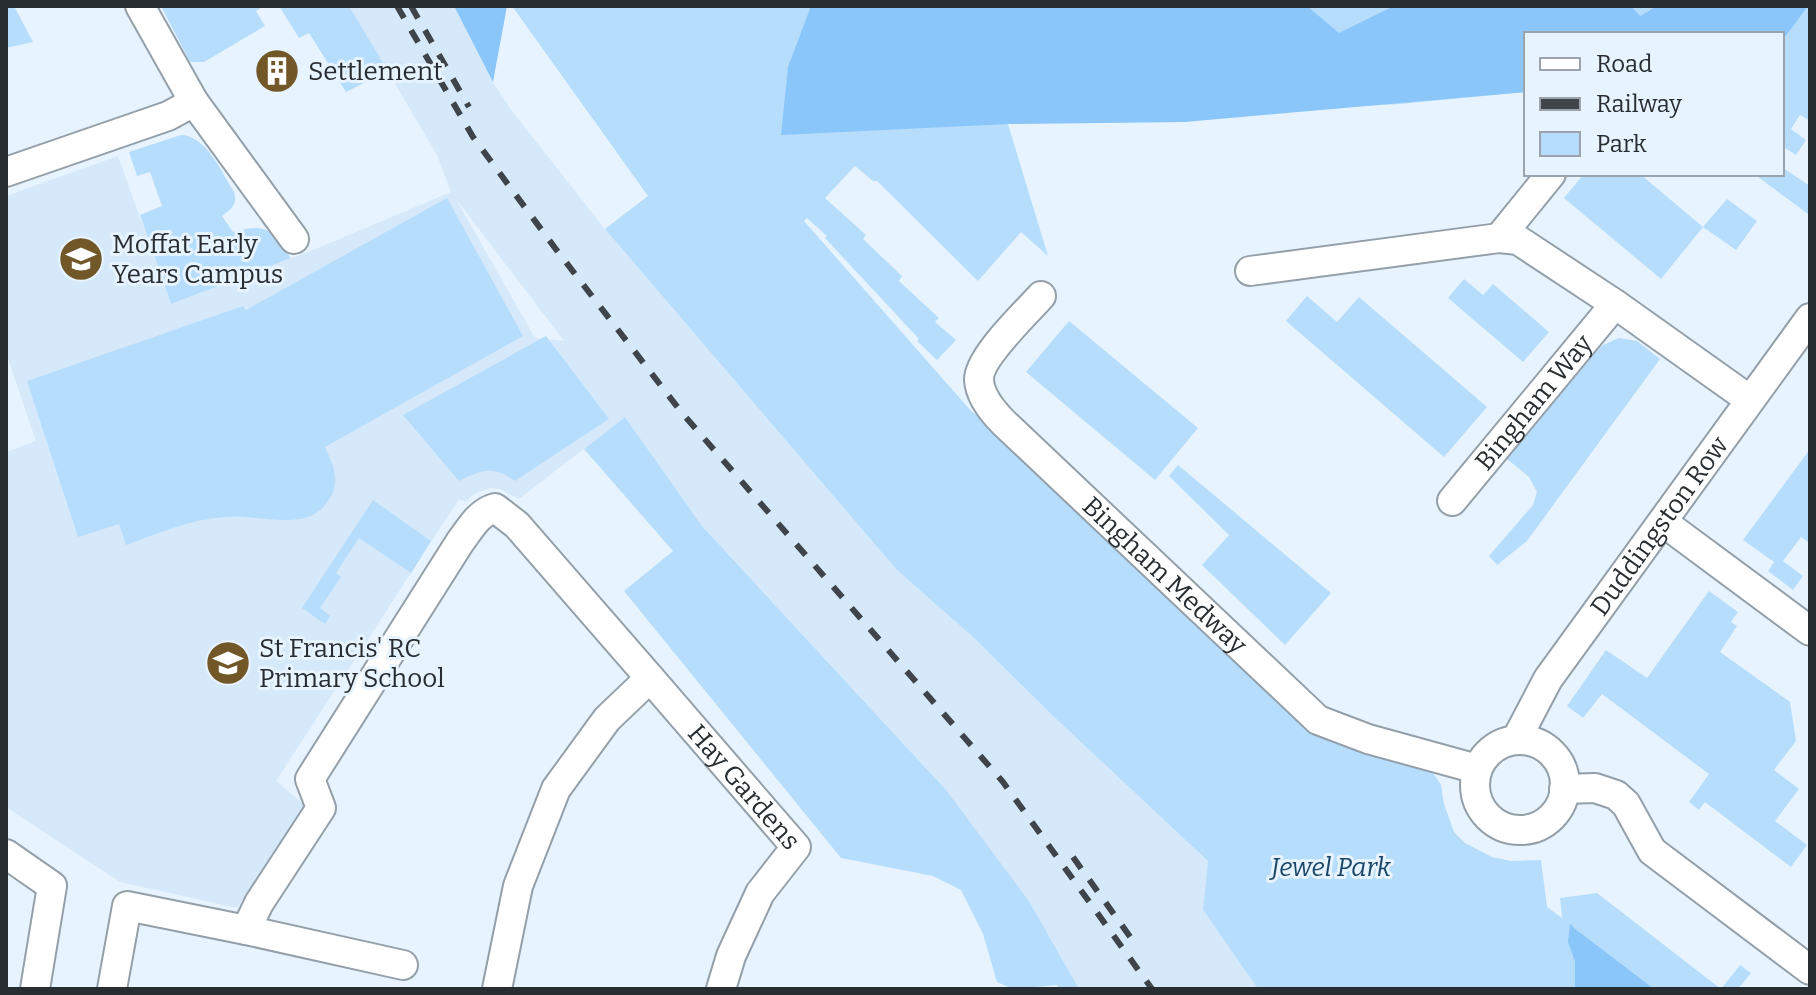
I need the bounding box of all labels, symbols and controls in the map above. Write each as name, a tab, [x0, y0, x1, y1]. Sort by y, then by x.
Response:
legend	[1524, 32, 1784, 176]
building icon: Settlement	[253, 47, 301, 95]
text: Road	[1596, 50, 1652, 78]
place label: Settlement	[308, 56, 443, 87]
text: Railway	[1596, 90, 1682, 118]
text: Park	[1596, 130, 1647, 158]
place label: Moffat Early Years Campus	[112, 229, 283, 290]
school or university icon: Moffat Early Years Campus	[57, 235, 105, 283]
street label: Bingham Way	[1469, 328, 1599, 477]
street label: Duddingston Row	[1584, 430, 1735, 622]
street label: Bingham Medway	[1076, 490, 1254, 660]
place label: St Francis' RC Primary School	[259, 633, 445, 694]
school or university icon: St Francis' RC Primary School	[204, 639, 252, 687]
street label: Hay Gardens	[682, 718, 807, 856]
park label: Jewel Park	[1269, 852, 1392, 883]

